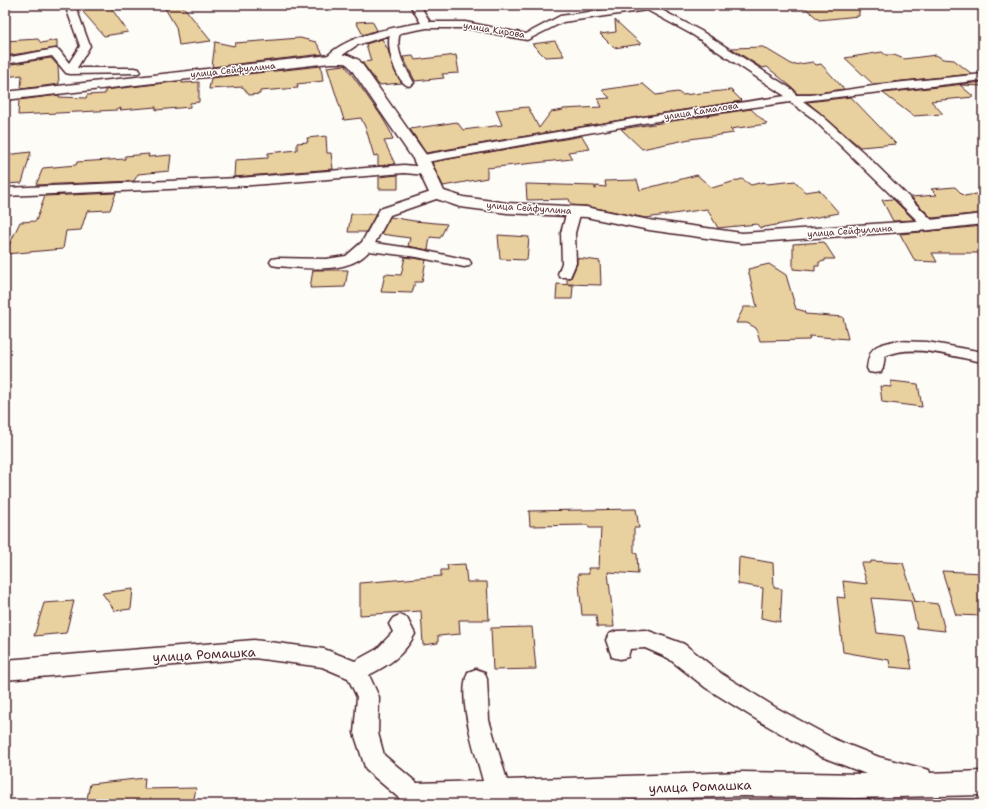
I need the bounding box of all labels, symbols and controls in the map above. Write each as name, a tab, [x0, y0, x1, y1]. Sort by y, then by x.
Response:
street label: улица Кирова	[462, 19, 526, 41]
street label: улица Сейфуллина	[190, 60, 276, 80]
street label: улица Камалова	[663, 99, 739, 123]
street label: улица Сейфуллина	[486, 199, 572, 217]
street label: улица Сейфуллина	[807, 222, 893, 240]
street label: улица Ромашка	[152, 643, 256, 666]
street label: улица Ромашка	[648, 776, 752, 797]

